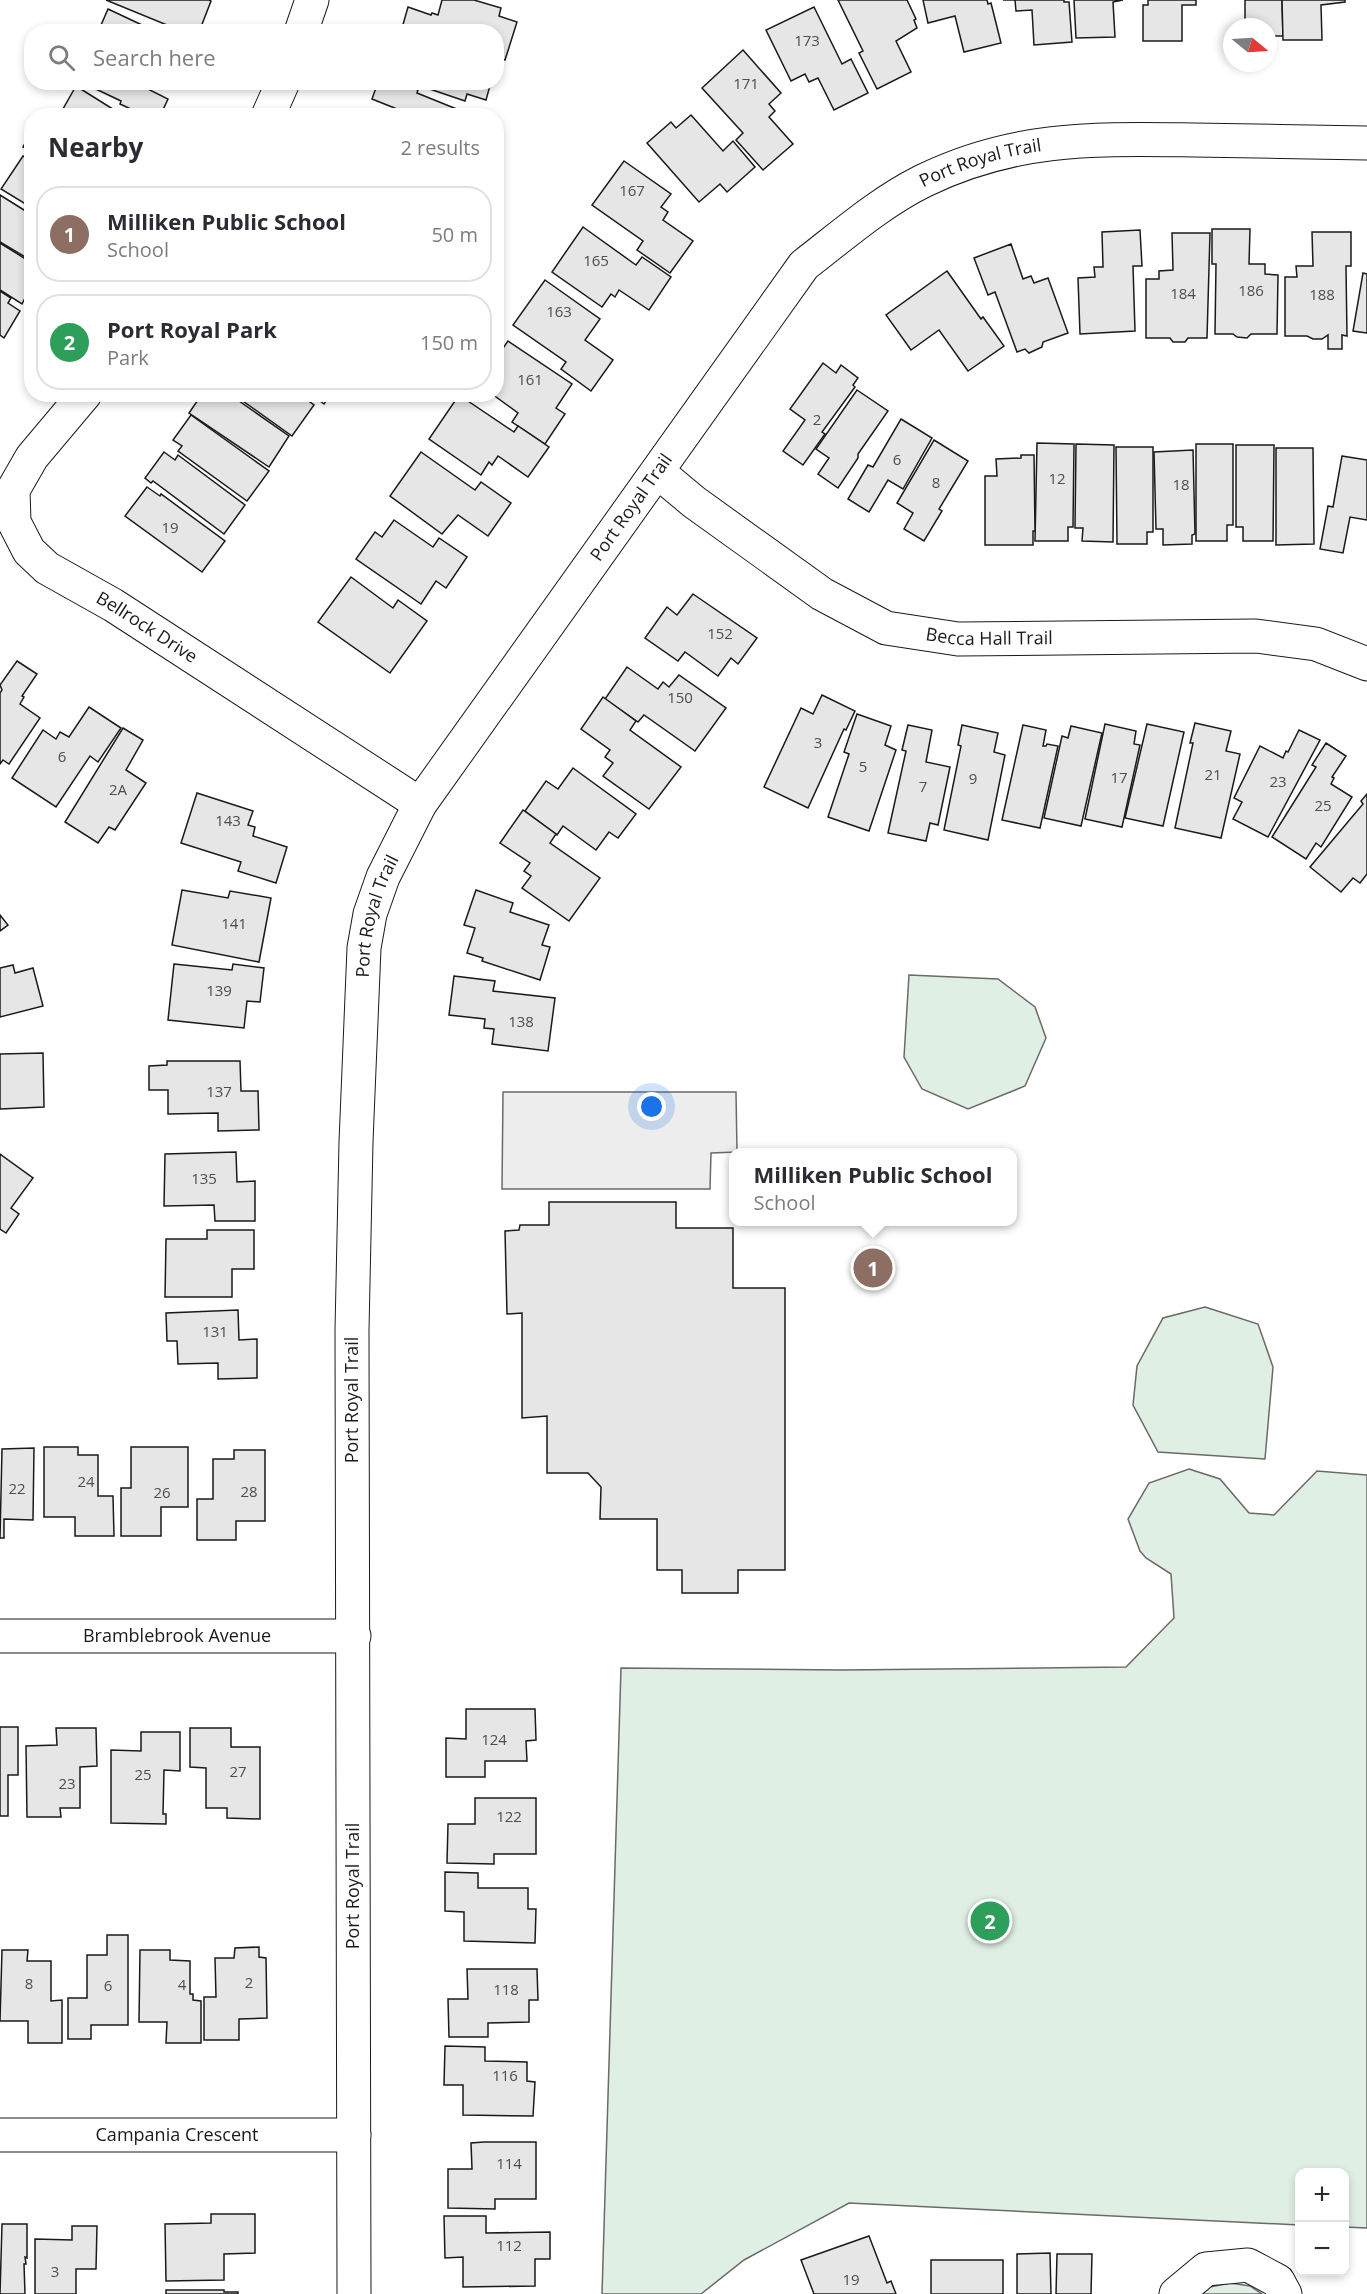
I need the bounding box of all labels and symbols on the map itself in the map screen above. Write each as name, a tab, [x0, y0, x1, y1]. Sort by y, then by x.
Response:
north arrow	[1223, 18, 1277, 72]
house number: 173	[794, 30, 820, 50]
house number: 171	[733, 73, 759, 93]
street label: Port Royal Trail	[915, 132, 1043, 192]
house number: 167	[619, 180, 645, 200]
house number: 165	[583, 250, 609, 270]
house number: 186	[1238, 280, 1264, 300]
house number: 184	[1170, 283, 1196, 303]
house number: 188	[1309, 284, 1335, 304]
house number: 163	[546, 301, 572, 321]
house number: 161	[517, 369, 543, 389]
house number: 2	[813, 409, 821, 429]
street label: Port Royal Trail	[584, 448, 677, 565]
house number: 6	[893, 449, 901, 469]
house number: 12	[1048, 468, 1066, 488]
house number: 8	[932, 472, 940, 492]
house number: 18	[1172, 474, 1190, 494]
house number: 19	[161, 517, 179, 537]
street label: Bellrock Drive	[92, 585, 203, 668]
street label: Becca Hall Trail	[924, 621, 1053, 650]
house number: 152	[707, 623, 733, 643]
house number: 150	[667, 687, 693, 707]
house number: 3	[814, 732, 822, 752]
house number: 6	[58, 746, 66, 766]
house number: 5	[859, 756, 867, 776]
house number: 21	[1204, 764, 1222, 784]
house number: 17	[1110, 767, 1128, 787]
house number: 9	[969, 768, 977, 788]
house number: 23	[1269, 771, 1287, 791]
house number: 7	[919, 776, 927, 796]
house number: 2A	[109, 779, 128, 799]
house number: 25	[1314, 795, 1332, 815]
house number: 143	[215, 810, 241, 830]
street label: Port Royal Trail	[350, 850, 403, 978]
house number: 141	[221, 913, 247, 933]
house number: 139	[206, 980, 232, 1000]
house number: 138	[508, 1011, 534, 1031]
house number: 137	[206, 1081, 232, 1101]
your location	[637, 1092, 666, 1121]
house number: 135	[191, 1168, 217, 1188]
pin: 1	[854, 1246, 892, 1290]
house number: 131	[202, 1321, 228, 1341]
street label: Port Royal Trail	[339, 1337, 363, 1463]
house number: 24	[77, 1471, 95, 1491]
house number: 22	[8, 1478, 26, 1498]
house number: 28	[240, 1481, 258, 1501]
house number: 26	[153, 1482, 171, 1502]
street label: Bramblebrook Avenue	[83, 1623, 271, 1647]
house number: 124	[481, 1729, 507, 1749]
house number: 27	[229, 1761, 247, 1781]
house number: 25	[134, 1764, 152, 1784]
house number: 23	[58, 1773, 76, 1793]
house number: 122	[496, 1806, 522, 1826]
street label: Port Royal Trail	[340, 1823, 364, 1949]
pin: 2	[970, 1898, 1010, 1944]
house number: 2	[245, 1972, 253, 1992]
house number: 8	[25, 1973, 33, 1993]
house number: 4	[178, 1974, 187, 1994]
house number: 6	[104, 1975, 112, 1995]
house number: 118	[493, 1979, 519, 1999]
house number: 116	[492, 2065, 518, 2085]
street label: Campania Crescent	[96, 2122, 258, 2146]
house number: 114	[496, 2153, 522, 2173]
house number: 112	[496, 2235, 522, 2255]
house number: 3	[51, 2261, 59, 2281]
house number: 19	[842, 2269, 860, 2289]

